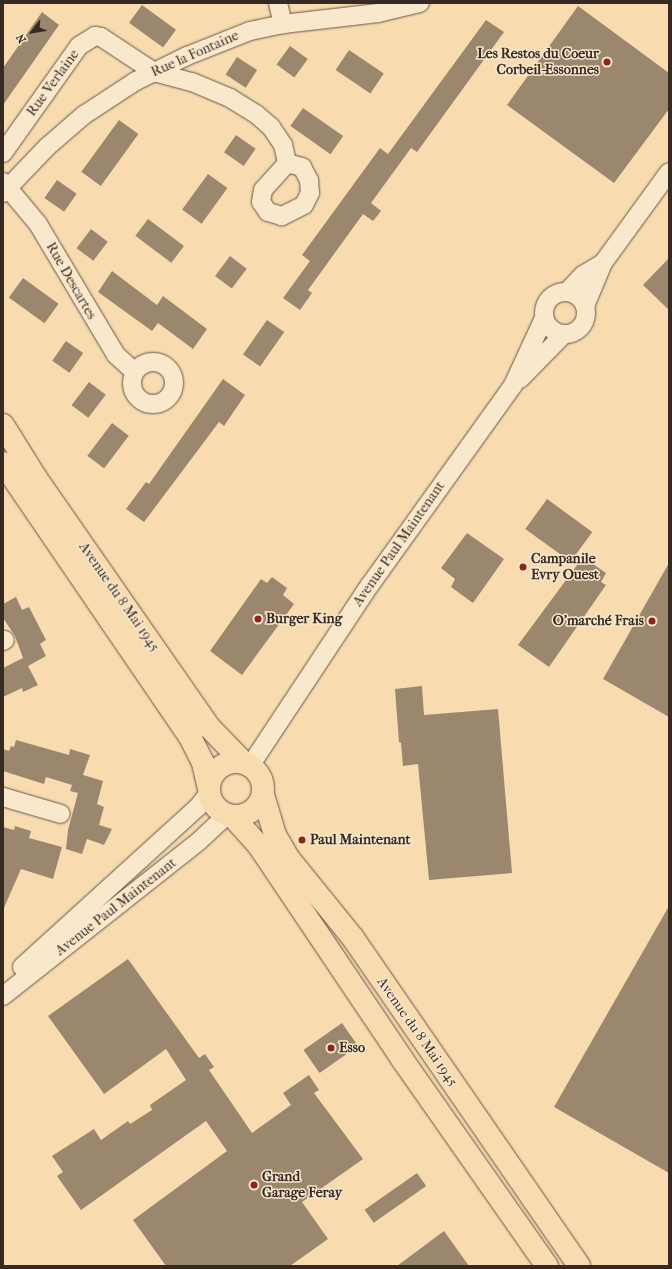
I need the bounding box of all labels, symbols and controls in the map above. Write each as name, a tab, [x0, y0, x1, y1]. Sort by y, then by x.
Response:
north arrow	[12, 12, 52, 52]
street label: Rue la Fontaine	[149, 27, 241, 81]
text: N	[14, 32, 29, 45]
street label: Rue Verlaine	[23, 46, 83, 120]
place label: Les Restos du Coeur Corbeil-Essonnes	[477, 46, 599, 78]
marker: Les Restos du Coeur Corbeil-Essonnes	[602, 57, 612, 67]
street label: Rue Descartes	[42, 239, 100, 323]
street label: Avenue Paul Maintenant	[349, 478, 449, 610]
street label: Avenue du 8 Mai 1945	[75, 539, 163, 655]
place label: Campanile Evry Ouest	[531, 551, 599, 584]
marker: Campanile Evry Ouest	[518, 562, 528, 572]
place label: Burger King	[266, 611, 342, 627]
place label: O'marché Frais	[553, 613, 644, 629]
marker: Burger King	[253, 614, 263, 624]
marker: O'marché Frais	[647, 616, 657, 626]
place label: Paul Maintenant	[310, 832, 411, 848]
marker: Paul Maintenant	[297, 835, 307, 845]
street label: Avenue Paul Maintenant	[52, 855, 180, 959]
street label: Avenue du 8 Mai 1945	[373, 974, 461, 1090]
place label: Esso	[339, 1040, 365, 1056]
marker: Esso	[326, 1043, 336, 1053]
place label: Grand Garage Feray	[262, 1169, 342, 1202]
marker: Grand Garage Feray	[249, 1180, 259, 1190]

